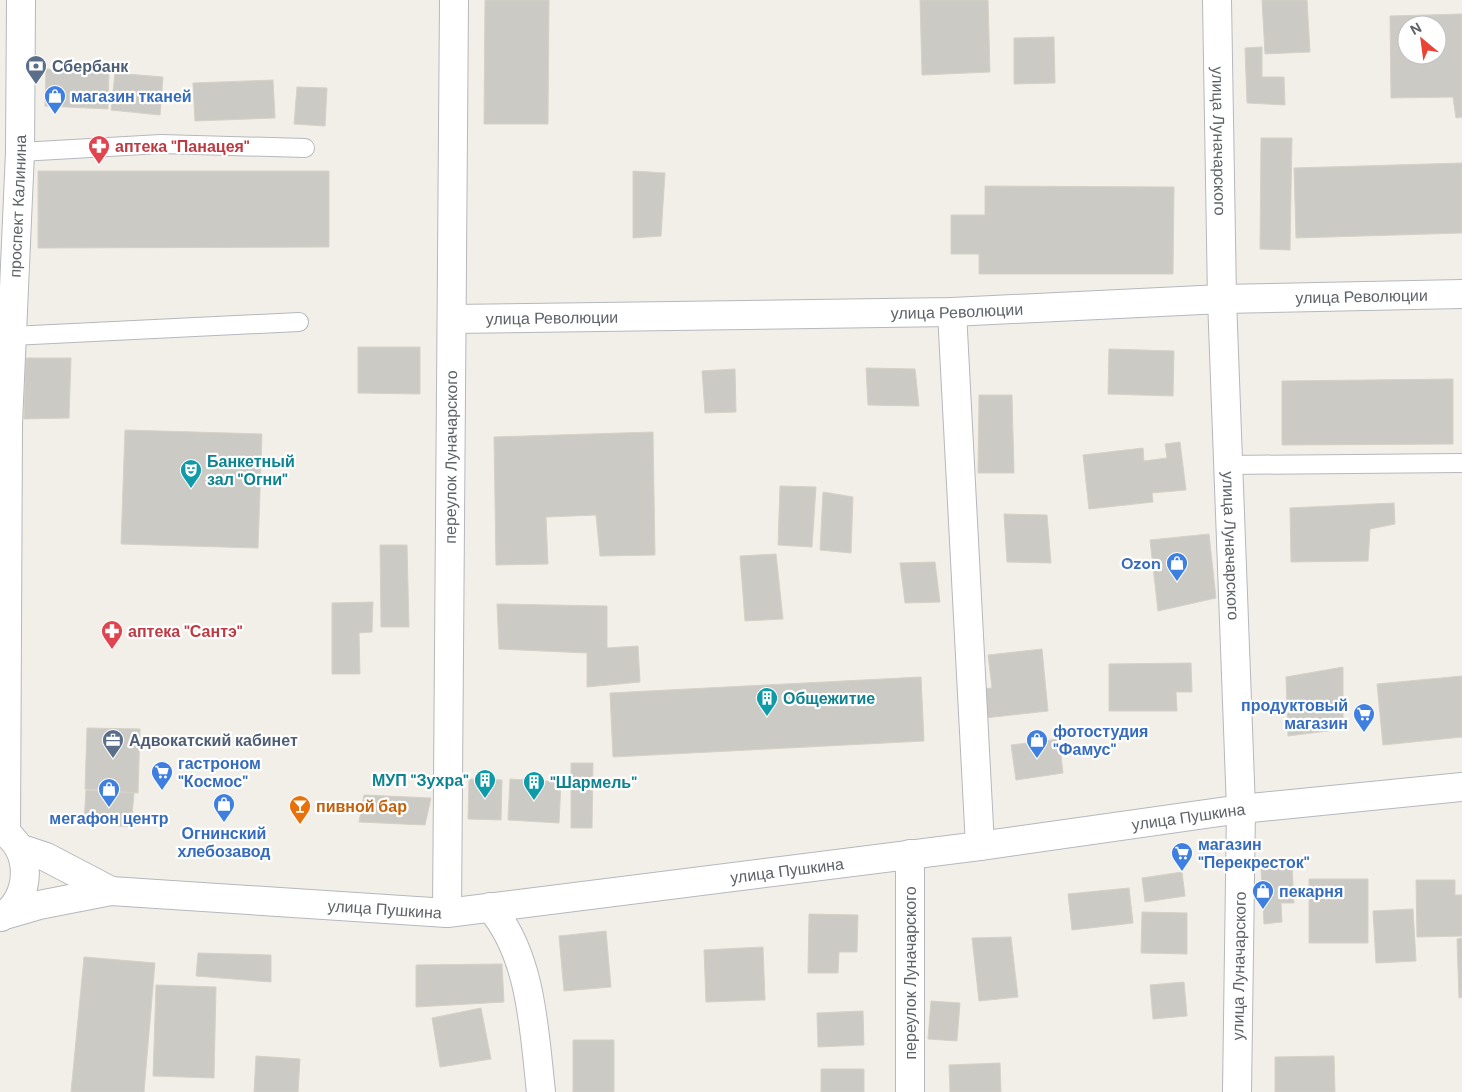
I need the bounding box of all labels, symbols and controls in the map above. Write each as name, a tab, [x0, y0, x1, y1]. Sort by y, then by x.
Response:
north arrow	[1397, 15, 1447, 65]
text: N	[1407, 18, 1425, 39]
bank icon: Сбербанк	[24, 54, 48, 85]
place label: Сбербанк	[52, 56, 129, 77]
street label: улица Луначарского	[1208, 66, 1231, 216]
shop icon: магазин тканей	[43, 84, 67, 115]
place label: магазин тканей	[71, 86, 192, 107]
pharmacy icon: аптека "Панацея"	[87, 134, 111, 165]
street label: проспект Калинина	[4, 135, 31, 278]
place label: аптека "Панацея"	[115, 136, 250, 157]
street label: улица Революции	[1295, 284, 1428, 308]
street label: улица Революции	[891, 298, 1024, 323]
street label: улица Революции	[486, 306, 618, 329]
street label: переулок Луначарского	[439, 370, 462, 544]
place label: Банкетный зал "Огни"	[207, 451, 295, 490]
theatre icon: Банкетный зал "Огни"	[179, 458, 203, 489]
street label: улица Луначарского	[1218, 471, 1244, 621]
shop icon: Ozon	[1165, 551, 1189, 582]
place label: Ozon	[1121, 553, 1161, 574]
pharmacy icon: аптека "Сантэ"	[100, 619, 124, 650]
place label: аптека "Сантэ"	[128, 621, 243, 642]
building icon: Общежитие	[755, 686, 779, 717]
place label: Общежитие	[783, 688, 875, 709]
place label: продуктовый магазин	[1241, 695, 1348, 734]
supermarket icon: продуктовый магазин	[1352, 702, 1376, 733]
place label: фотостудия "Фамус"	[1053, 721, 1148, 760]
office icon: Адвокатский кабинет	[101, 728, 125, 759]
shop icon: фотостудия "Фамус"	[1025, 728, 1049, 759]
place label: Адвокатский кабинет	[129, 730, 298, 751]
place label: гастроном "Космос"	[178, 753, 261, 792]
supermarket icon: гастроном "Космос"	[150, 760, 174, 791]
building icon: МУП "Зухра"	[473, 768, 497, 799]
place label: МУП "Зухра"	[372, 770, 469, 791]
building icon: "Шармель"	[522, 770, 546, 801]
place label: "Шармель"	[550, 772, 637, 793]
shop icon: мегафон центр	[97, 777, 121, 808]
shop icon: Огнинский хлебозавод	[212, 792, 236, 823]
bar icon: пивной бар	[288, 794, 312, 825]
place label: пивной бар	[316, 796, 407, 817]
street label: улица Пушкина	[1130, 798, 1247, 835]
place label: мегафон центр	[49, 808, 169, 829]
place label: Огнинский хлебозавод	[178, 823, 270, 862]
place label: магазин "Перекресток"	[1198, 834, 1310, 873]
supermarket icon: магазин "Перекресток"	[1170, 841, 1194, 872]
street label: улица Пушкина	[729, 853, 845, 888]
shop icon: пекарня	[1251, 879, 1275, 910]
place label: пекарня	[1279, 881, 1343, 902]
street label: переулок Луначарского	[900, 886, 921, 1060]
street label: улица Луначарского	[1227, 891, 1251, 1041]
street label: улица Пушкина	[327, 895, 443, 923]

